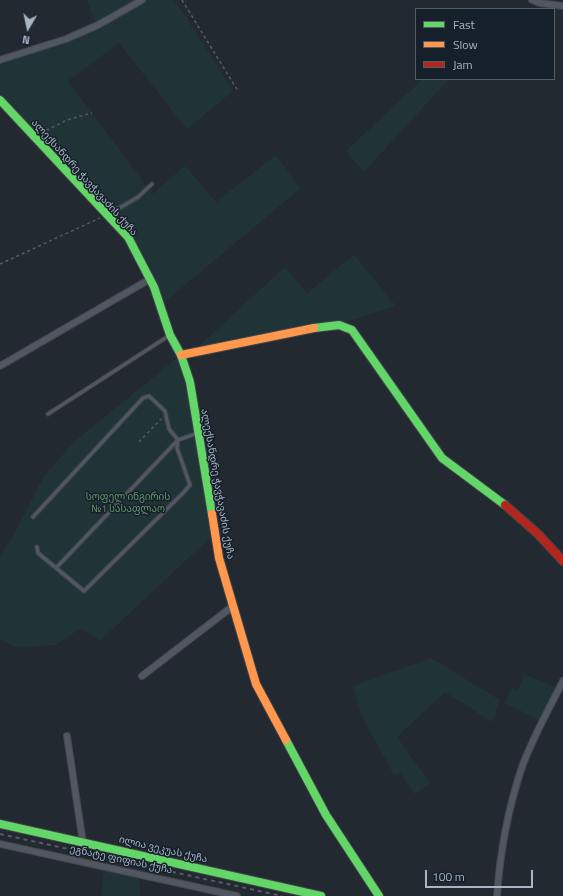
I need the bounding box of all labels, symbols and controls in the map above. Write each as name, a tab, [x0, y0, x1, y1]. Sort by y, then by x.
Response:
north arrow	[8, 8, 48, 48]
legend	[415, 8, 555, 80]
text: Fast	[453, 15, 475, 34]
text: N	[21, 31, 31, 48]
text: Slow	[453, 35, 478, 54]
text: Jam	[453, 55, 473, 74]
street label: ალექსანდრე ჭავჭავაძის ქუჩა	[28, 117, 140, 239]
street label: ალექსანდრე ჭავჭავაძის ქუჩა	[198, 408, 236, 560]
park label: სოფელ ინგირის №1 სასაფლაო	[86, 492, 170, 516]
street label: ილია ვეკუას ქუჩა	[118, 834, 208, 866]
street label: ეგნატე ფიფიას ქუჩა	[69, 843, 173, 877]
scale bar	[427, 862, 535, 888]
text: 100 m	[432, 867, 465, 886]

